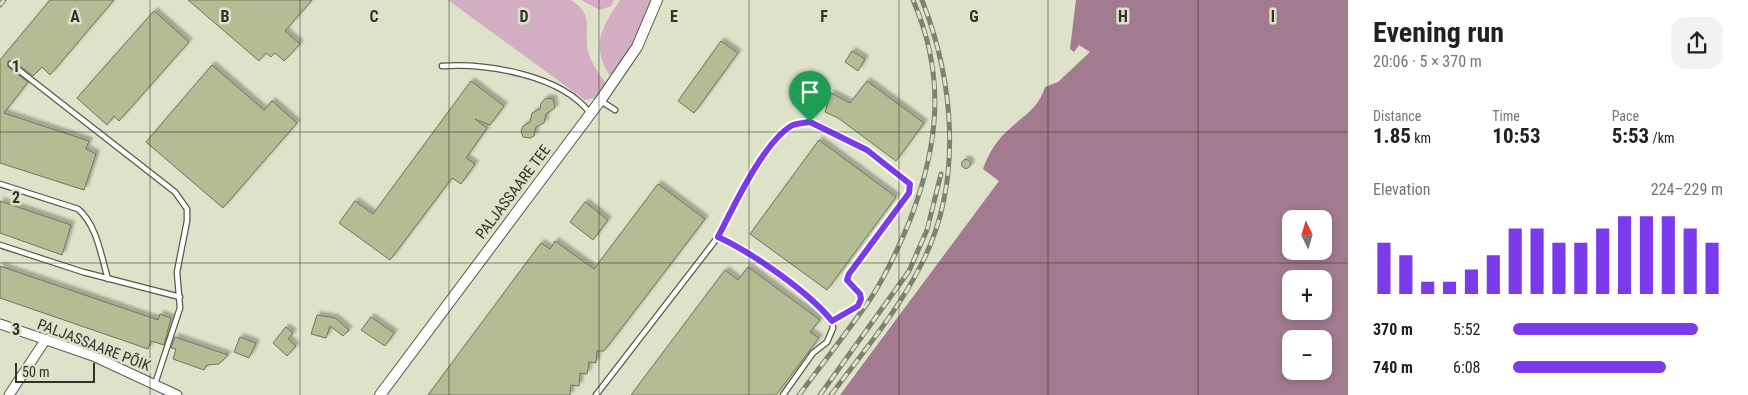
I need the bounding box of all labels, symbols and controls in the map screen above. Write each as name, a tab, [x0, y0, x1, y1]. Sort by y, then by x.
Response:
text: A	[70, 7, 80, 26]
text: B	[221, 7, 230, 26]
text: C	[369, 7, 379, 26]
text: D	[519, 7, 529, 26]
text: E	[670, 7, 678, 26]
text: F	[820, 7, 828, 26]
text: G	[969, 7, 979, 26]
text: H	[1118, 7, 1128, 26]
text: I	[1271, 7, 1275, 26]
text: Evening run	[1373, 16, 1504, 49]
button: share	[1671, 17, 1723, 69]
text: 20:06 · 5 × 370 m	[1373, 52, 1482, 71]
text: 1	[12, 57, 20, 76]
pin	[789, 71, 831, 122]
icon: arrive	[796, 78, 824, 106]
text: Distance	[1373, 108, 1421, 124]
text: Time	[1492, 108, 1520, 124]
text: Pace	[1612, 108, 1639, 124]
text: 1.85	[1373, 124, 1411, 148]
text: 10:53	[1492, 124, 1541, 148]
text: 5:53	[1612, 124, 1649, 148]
text: km	[1411, 130, 1431, 146]
text: /km	[1649, 130, 1675, 146]
street label: PALJASSAARE TEE	[472, 141, 554, 243]
text: Elevation	[1373, 180, 1431, 199]
text: 224–229 m	[1651, 180, 1723, 199]
text: 2	[12, 188, 20, 207]
north arrow	[1282, 210, 1332, 260]
map controls	[1282, 210, 1332, 380]
button: +	[1282, 270, 1332, 320]
street label: PALJASSAARE PÕIK	[35, 315, 154, 375]
text: 3	[12, 320, 20, 339]
text: 370 m	[1373, 320, 1413, 339]
text: 5:52	[1453, 320, 1480, 339]
button: −	[1282, 330, 1332, 380]
text: 740 m	[1373, 358, 1413, 377]
text: 6:08	[1453, 358, 1480, 377]
scale bar	[15, 360, 95, 383]
text: 50 m	[22, 364, 50, 380]

